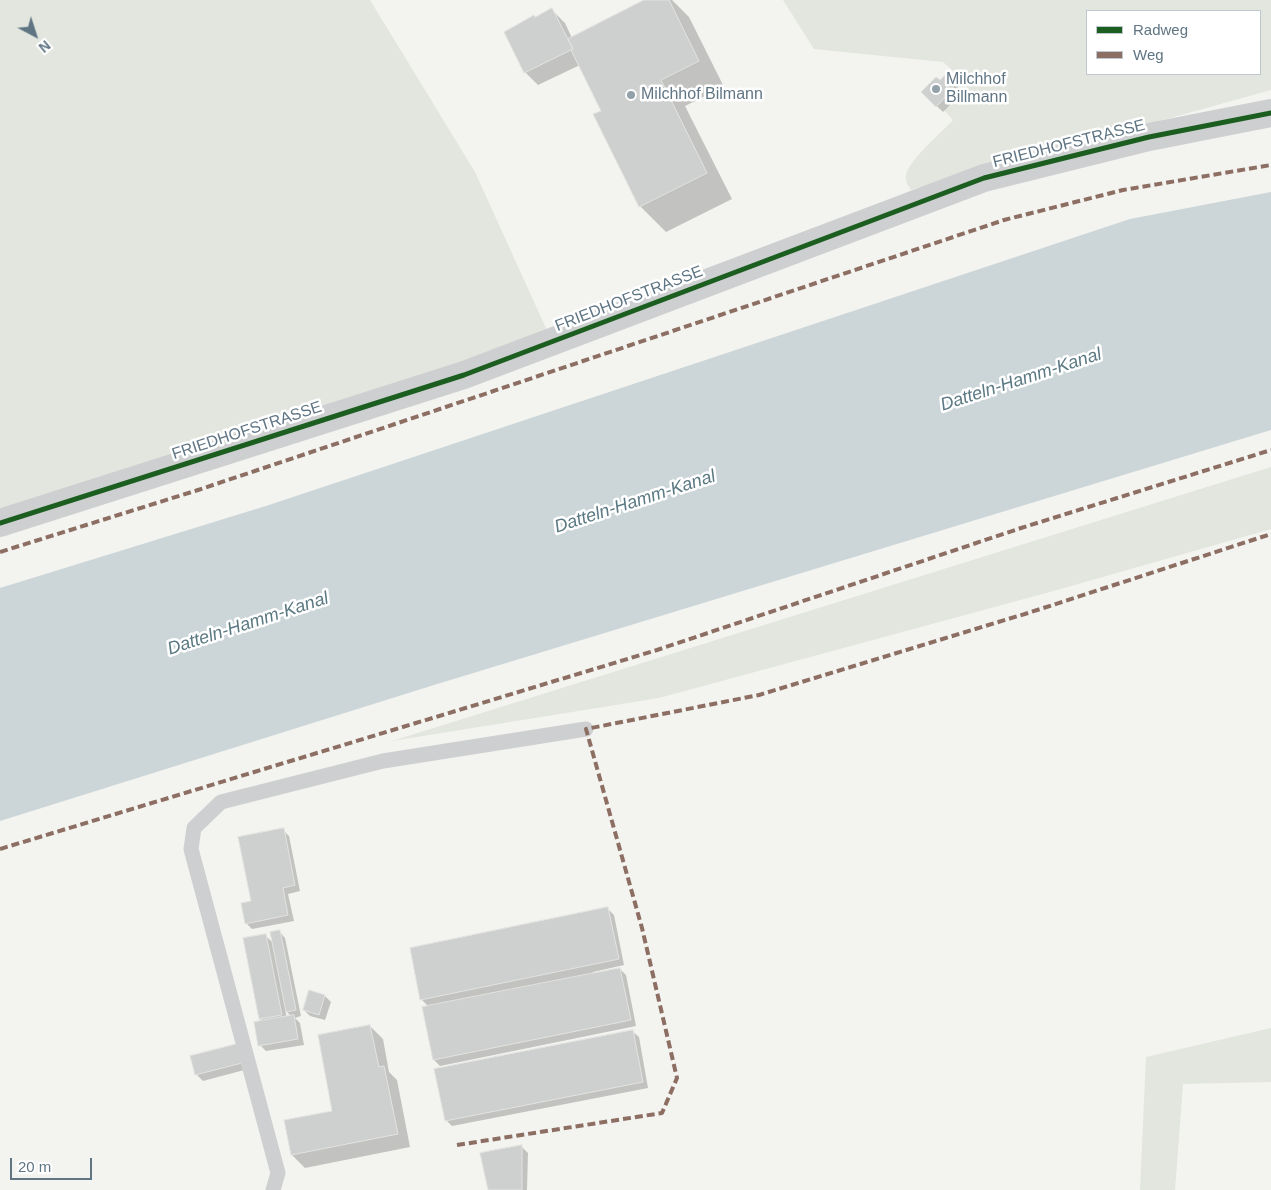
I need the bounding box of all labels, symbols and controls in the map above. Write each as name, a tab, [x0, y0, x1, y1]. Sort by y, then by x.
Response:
north arrow	[10, 10, 60, 60]
legend	[1086, 10, 1261, 75]
text: Radweg	[1133, 21, 1188, 38]
text: N	[36, 37, 54, 56]
text: Weg	[1133, 46, 1164, 63]
place label: Milchhof Billmann	[946, 70, 1007, 108]
marker: Milchhof Billmann	[930, 83, 942, 95]
place label: Milchhof Bilmann	[641, 85, 763, 105]
marker: Milchhof Bilmann	[625, 89, 637, 101]
street label: FRIEDHOFSTRASSE	[991, 116, 1147, 172]
street label: FRIEDHOFSTRASSE	[553, 262, 705, 336]
water label: Datteln-Hamm-Kanal	[938, 344, 1104, 416]
street label: FRIEDHOFSTRASSE	[170, 398, 324, 464]
water label: Datteln-Hamm-Kanal	[552, 466, 718, 538]
water label: Datteln-Hamm-Kanal	[165, 588, 331, 660]
scale bar	[12, 1148, 95, 1180]
text: 20 m	[18, 1158, 51, 1175]

